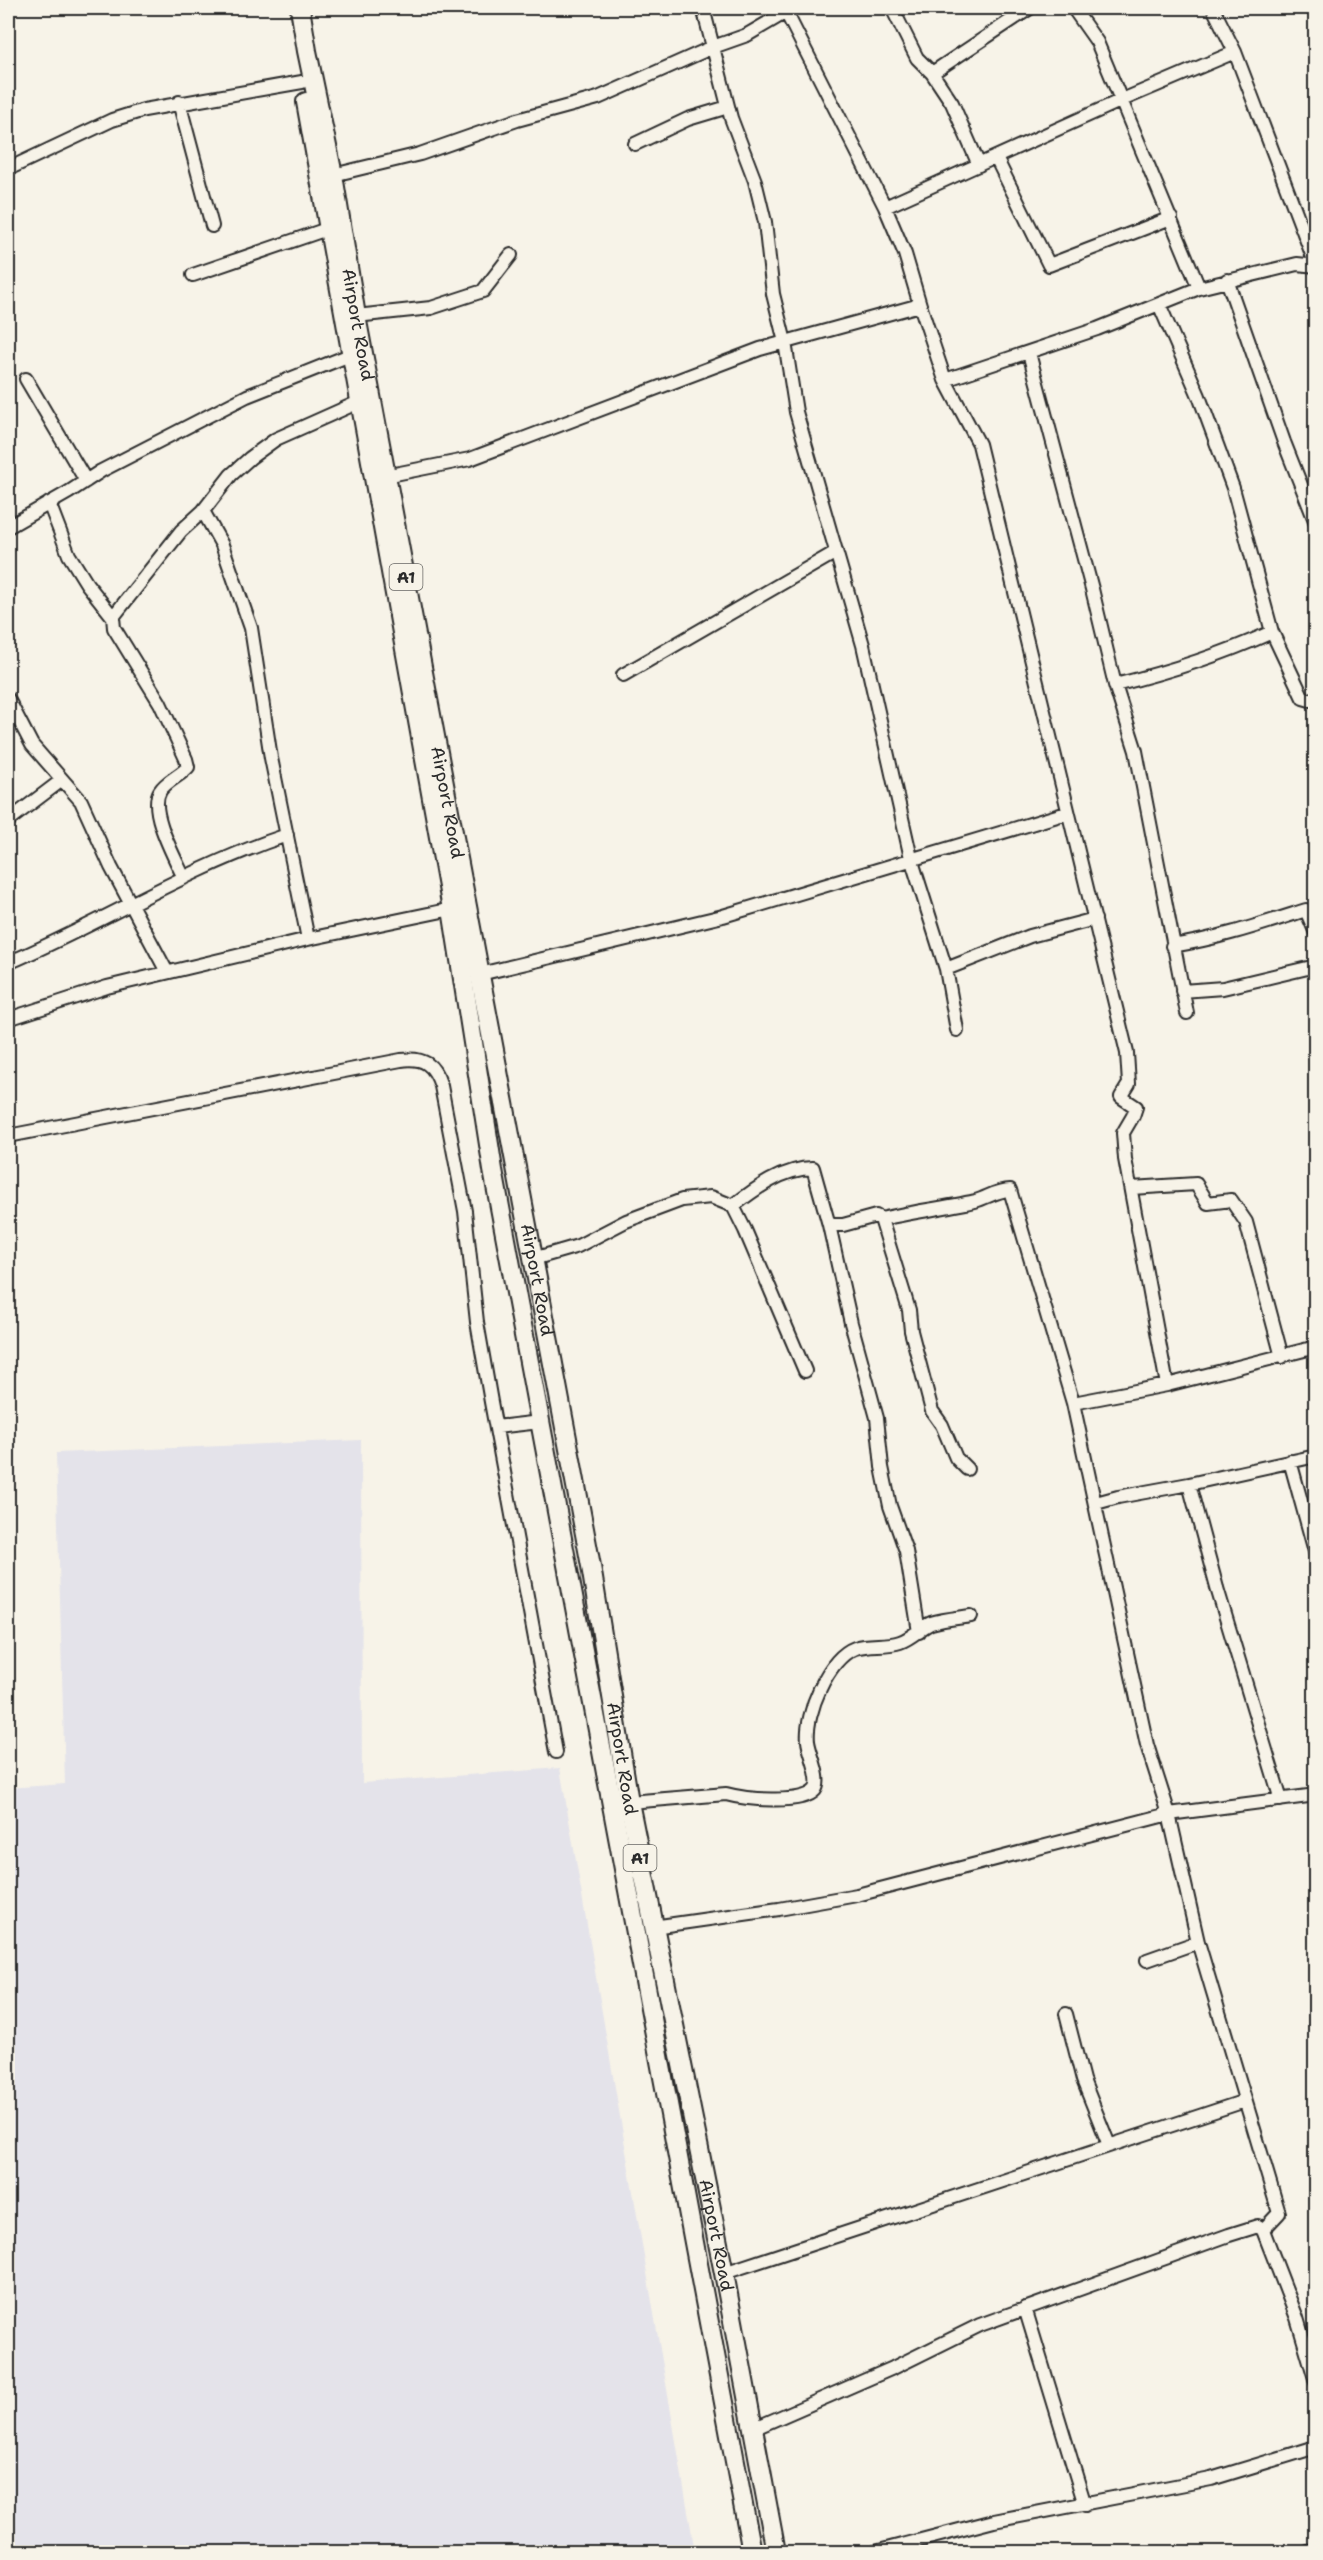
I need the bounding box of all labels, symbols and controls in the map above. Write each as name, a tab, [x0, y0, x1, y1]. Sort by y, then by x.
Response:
street label: Airport Road	[336, 267, 380, 383]
road number: A1	[390, 564, 422, 590]
street label: Airport Road	[425, 744, 470, 861]
street label: Airport Road	[515, 1222, 560, 1338]
street label: Airport Road	[601, 1700, 643, 1817]
road number: A1	[624, 1845, 656, 1871]
street label: Airport Road	[693, 2177, 739, 2293]

